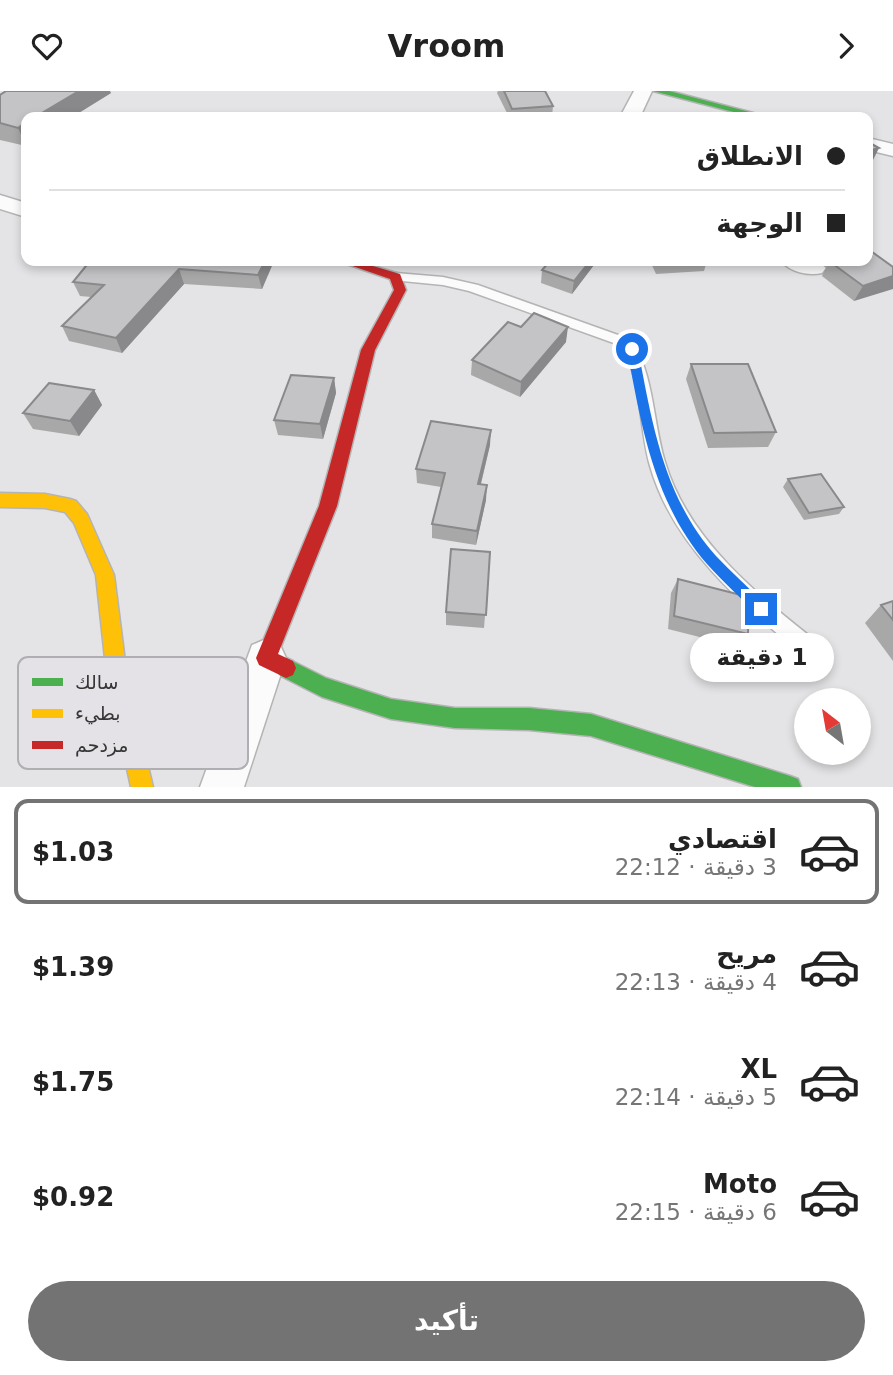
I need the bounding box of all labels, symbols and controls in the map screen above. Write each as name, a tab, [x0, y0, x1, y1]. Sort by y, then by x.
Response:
icon: heart	[28, 27, 66, 65]
text: Vroom	[388, 27, 505, 65]
icon: forward	[827, 27, 865, 65]
text: الانطلاق	[697, 141, 803, 171]
text: الوجهة	[716, 208, 803, 238]
route start	[616, 333, 648, 365]
route end	[745, 593, 777, 625]
callout: 1 دقيقة	[689, 633, 833, 683]
text: 1 دقيقة	[717, 644, 807, 670]
legend	[18, 657, 248, 769]
text: سالك	[75, 671, 119, 693]
north arrow	[794, 688, 872, 765]
map controls	[794, 688, 871, 765]
text: بطيء	[75, 702, 121, 725]
text: مزدحم	[75, 734, 129, 757]
icon: car	[798, 820, 861, 883]
text: اقتصادي	[668, 824, 777, 854]
text: $1.03	[32, 837, 114, 867]
text: 3 دقيقة · 22:12	[615, 854, 777, 880]
icon: car	[798, 935, 861, 998]
text: مريح	[716, 939, 777, 969]
text: $1.39	[32, 952, 114, 982]
text: 4 دقيقة · 22:13	[615, 969, 777, 995]
icon: car	[798, 1050, 861, 1113]
text: XL	[740, 1054, 777, 1084]
text: $1.75	[32, 1067, 114, 1097]
text: 5 دقيقة · 22:14	[615, 1084, 777, 1110]
icon: car	[798, 1165, 861, 1228]
text: Moto	[703, 1169, 777, 1199]
text: $0.92	[32, 1182, 114, 1212]
text: 6 دقيقة · 22:15	[615, 1199, 777, 1225]
button: تأكيد	[28, 1281, 865, 1361]

